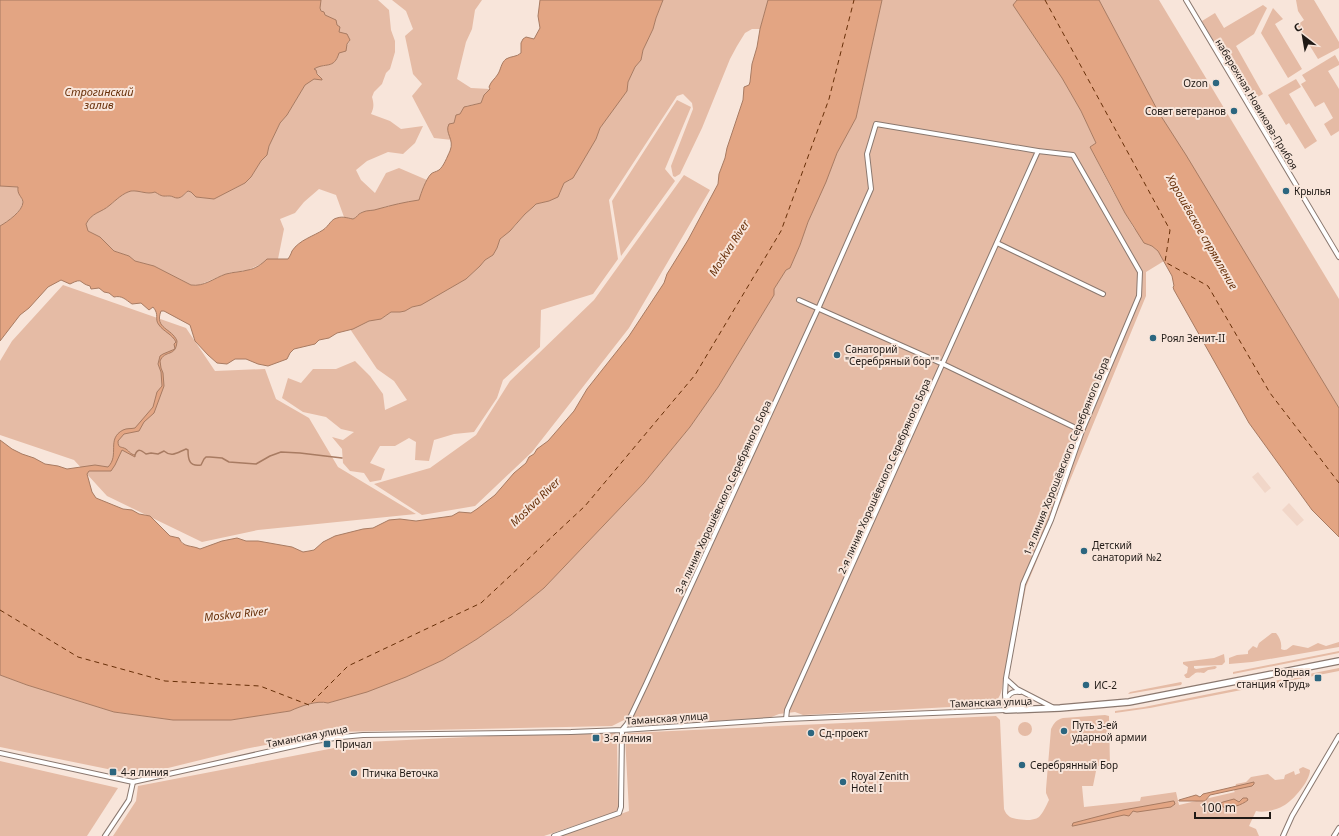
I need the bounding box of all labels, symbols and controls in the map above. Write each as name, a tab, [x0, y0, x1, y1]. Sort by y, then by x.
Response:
north arrow	[1283, 16, 1323, 56]
text: С	[1291, 19, 1305, 35]
street label: набережная Новикова-Прибоя	[1212, 36, 1302, 172]
place label: Ozon	[1183, 76, 1208, 90]
marker: Ozon	[1211, 78, 1221, 88]
water label: Строгинский залив	[65, 84, 133, 112]
place label: Совет ветеранов	[1145, 104, 1226, 118]
marker: Совет ветеранов	[1229, 106, 1239, 116]
water label: Хорошёвское спрямление	[1163, 171, 1242, 293]
place label: Крылья	[1294, 184, 1331, 198]
marker: Крылья	[1281, 186, 1291, 196]
water label: Moskva River	[705, 216, 753, 279]
place label: Роял Зенит-II	[1161, 331, 1225, 345]
marker: Роял Зенит-II	[1148, 333, 1158, 343]
place label: Санаторий "Серебряный бор""	[845, 342, 939, 368]
marker: Санаторий "Серебряный бор""	[832, 350, 842, 360]
street label: 1-я линия Хорошёвского Серебряного Бора	[1020, 355, 1112, 557]
street label: 2-я линия Хорошёвского Серебряного Бора	[834, 376, 934, 576]
street label: 3-я линия Хорошёвского Серебряного Бора	[672, 398, 774, 596]
water label: Moskva River	[506, 474, 563, 529]
place label: Детский санаторий №2	[1092, 538, 1162, 564]
marker: Детский санаторий №2	[1079, 546, 1089, 556]
water label: Moskva River	[203, 603, 269, 624]
place label: Водная станция «Труд»	[1236, 665, 1310, 691]
marker: Водная станция «Труд»	[1313, 673, 1323, 683]
place label: ИС-2	[1094, 678, 1117, 692]
marker: ИС-2	[1081, 680, 1091, 690]
street label: Таманская улица	[950, 694, 1032, 710]
street label: Таманская улица	[625, 708, 709, 728]
place label: Путь 3-ей ударной армии	[1072, 718, 1147, 744]
street label: Таманская улица	[265, 721, 349, 751]
place label: Сд-проект	[819, 726, 869, 740]
marker: Путь 3-ей ударной армии	[1059, 726, 1069, 736]
marker: Сд-проект	[806, 728, 816, 738]
place label: 3-я линия	[604, 731, 652, 745]
marker: 3-я линия	[591, 733, 601, 743]
place label: Причал	[335, 737, 372, 751]
marker: Причал	[322, 739, 332, 749]
place label: Серебрянный Бор	[1030, 758, 1118, 772]
marker: Серебрянный Бор	[1017, 760, 1027, 770]
place label: 4-я линия	[121, 765, 169, 779]
place label: Птичка Веточка	[362, 766, 438, 780]
marker: 4-я линия	[108, 767, 118, 777]
marker: Птичка Веточка	[349, 768, 359, 778]
place label: Royal Zenith Hotel I	[851, 769, 909, 795]
marker: Royal Zenith Hotel I	[838, 777, 848, 787]
scale bar	[1195, 794, 1270, 820]
text: 100 m	[1201, 799, 1236, 816]

